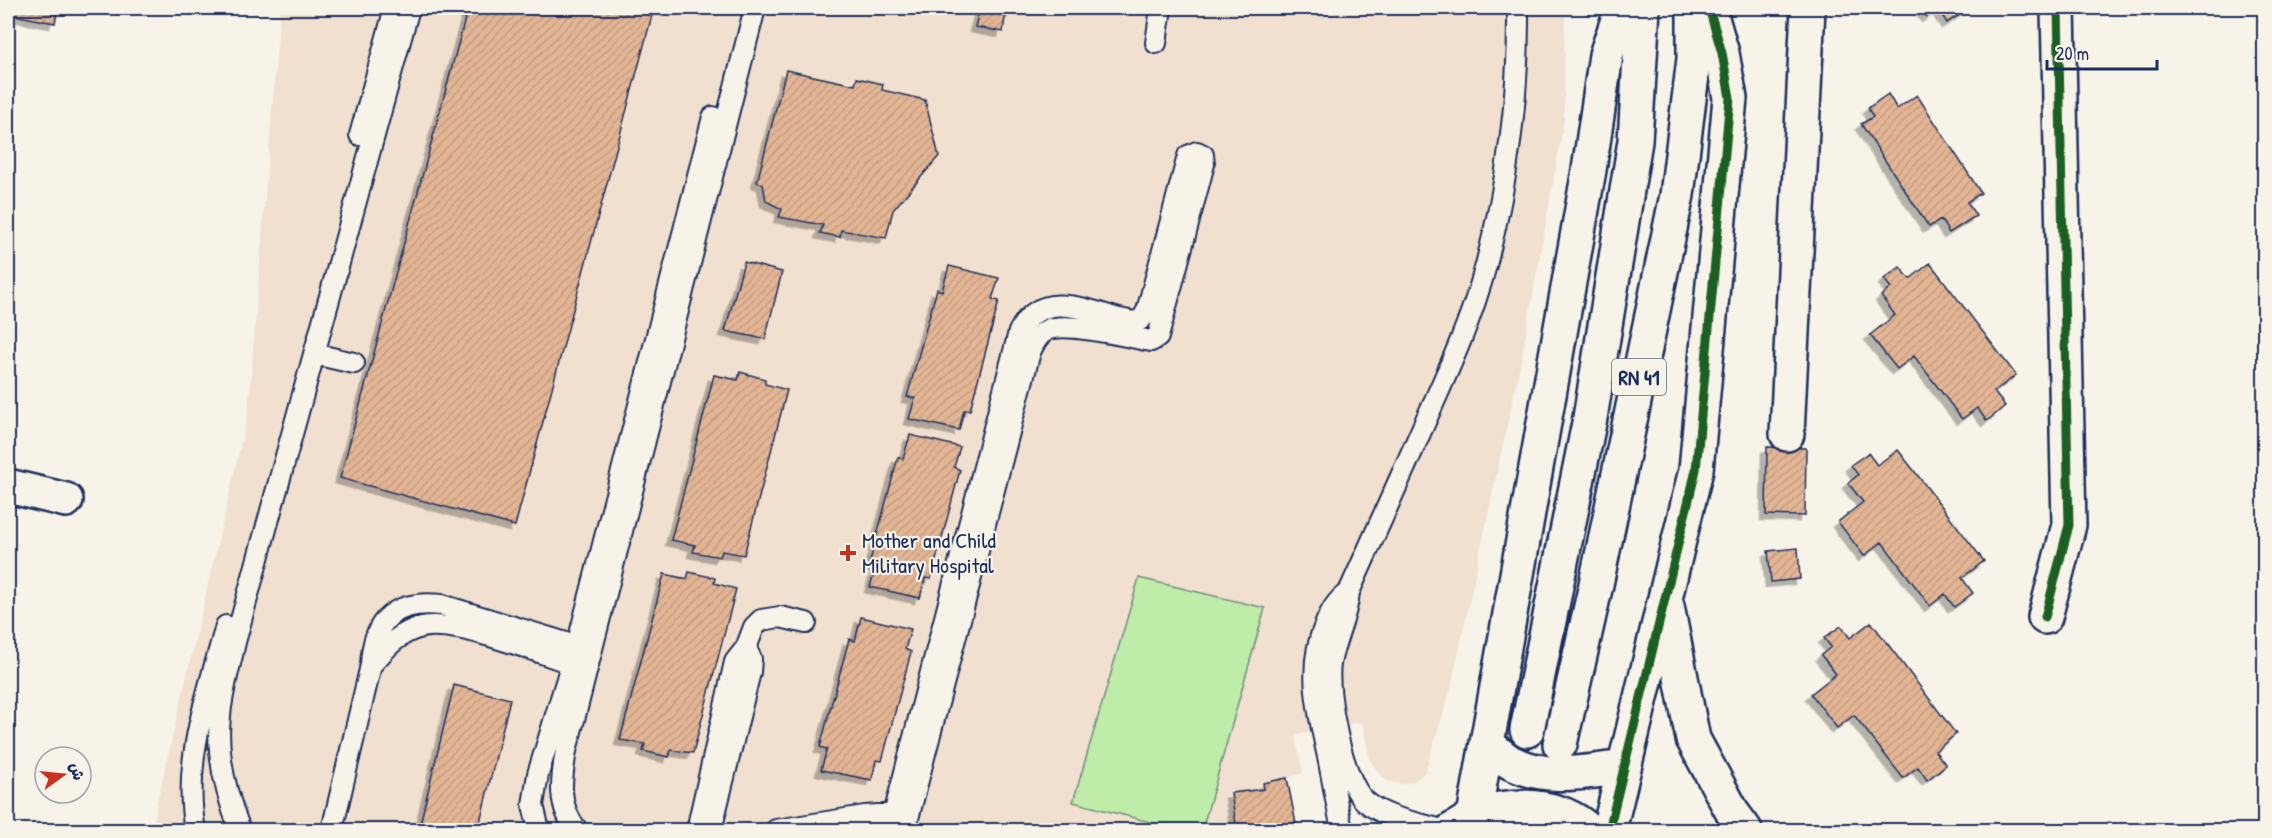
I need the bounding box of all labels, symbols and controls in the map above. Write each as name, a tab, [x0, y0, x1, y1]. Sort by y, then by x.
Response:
scale bar	[2047, 33, 2156, 71]
text: 20 m	[2056, 41, 2089, 66]
road number: RN 41	[1612, 359, 1666, 395]
place label: Mother and Child Military Hospital	[862, 525, 996, 580]
marker: Mother and Child Military Hospital	[839, 544, 857, 562]
north arrow	[33, 745, 93, 805]
text: ش	[65, 760, 90, 782]

